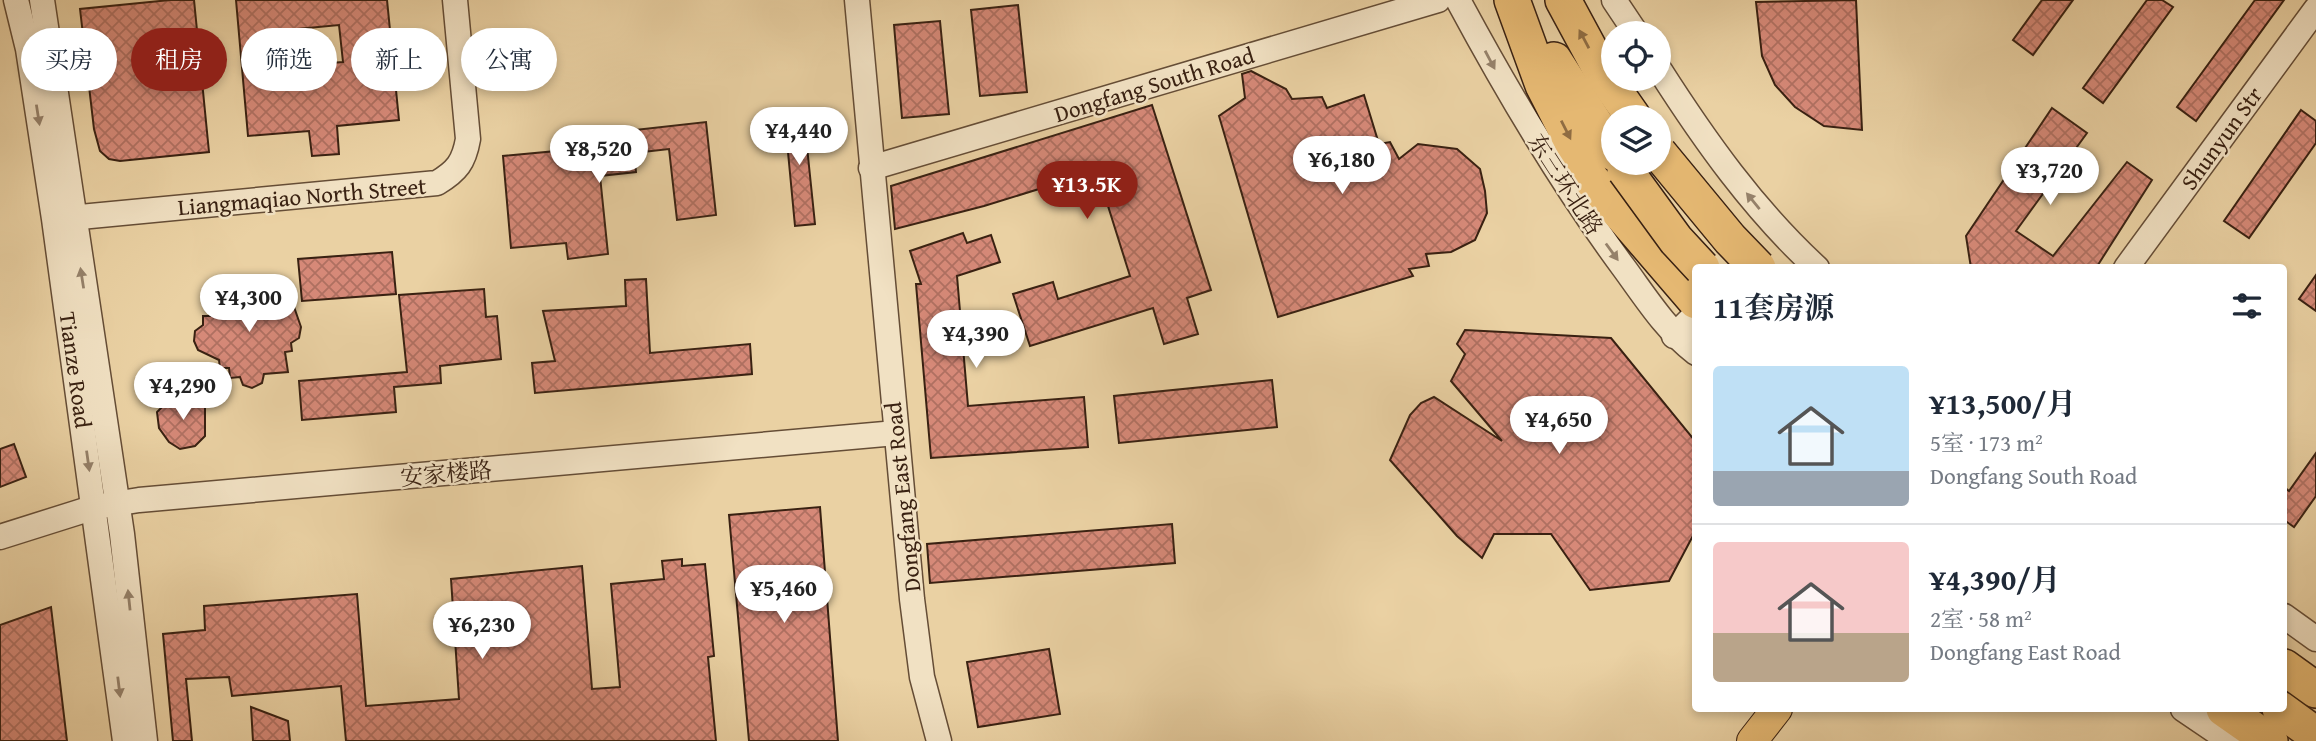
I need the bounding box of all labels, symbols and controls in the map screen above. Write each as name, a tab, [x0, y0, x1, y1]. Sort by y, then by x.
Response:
map controls	[1601, 21, 1671, 175]
button: locate	[1601, 21, 1671, 91]
chip: 买房	[21, 28, 117, 91]
chip: 租房	[131, 28, 227, 91]
chip: 筛选	[241, 28, 337, 91]
chip: 新上	[351, 28, 447, 91]
chip: 公寓	[461, 28, 557, 91]
one-way arrow	[1578, 29, 1590, 49]
street label: Dongfang South Road	[1050, 38, 1259, 130]
one-way arrow	[1484, 50, 1496, 70]
street label: Shunyun Str	[2172, 79, 2270, 196]
one-way arrow	[33, 104, 44, 126]
button: layers	[1601, 105, 1671, 175]
pin: ¥4,440	[742, 108, 856, 167]
text: ¥4,440	[766, 113, 832, 146]
one-way arrow	[1560, 121, 1572, 141]
pin: ¥8,520	[542, 125, 656, 185]
street label: 东三环北路	[1521, 127, 1611, 241]
text: ¥8,520	[566, 131, 632, 164]
pin: ¥6,180	[1285, 136, 1399, 196]
text: ¥6,180	[1309, 142, 1375, 175]
pin: ¥3,720	[1993, 148, 2107, 207]
text: ¥3,720	[2017, 153, 2083, 186]
pin: ¥13.5K	[1030, 162, 1144, 221]
text: ¥13.5K	[1053, 167, 1121, 200]
street label: Liangmaqiao North Street	[176, 169, 428, 223]
one-way arrow	[1747, 192, 1761, 210]
one-way arrow	[1605, 243, 1619, 261]
one-way arrow	[76, 267, 87, 289]
pin: ¥4,300	[192, 274, 306, 334]
text: ¥4,300	[216, 280, 282, 313]
text: 11套房源	[1713, 285, 1834, 329]
icon: filters	[2228, 287, 2266, 325]
street label: Tianze Road	[52, 310, 101, 431]
pin: ¥4,390	[919, 310, 1033, 370]
text: ¥4,390	[943, 316, 1009, 349]
pin: ¥4,290	[126, 362, 240, 422]
text: ¥4,290	[150, 368, 216, 401]
text: ¥13,500/月	[1930, 381, 2076, 425]
icon: home	[1769, 394, 1853, 478]
pin: ¥4,650	[1502, 396, 1616, 456]
street label: Dongfang East Road	[876, 400, 928, 594]
text: ¥4,650	[1526, 402, 1592, 435]
text: 5室 · 173 m²	[1930, 426, 2043, 459]
one-way arrow	[83, 451, 94, 473]
street label: 安家楼路	[399, 453, 493, 493]
text: Dongfang South Road	[1930, 459, 2137, 492]
text: ¥4,390/月	[1930, 557, 2061, 601]
pin: ¥5,460	[727, 566, 841, 625]
icon: home	[1769, 570, 1853, 654]
text: ¥5,460	[751, 571, 817, 604]
one-way arrow	[124, 589, 135, 611]
pin: ¥6,230	[425, 602, 539, 661]
text: 2室 · 58 m²	[1930, 602, 2032, 635]
text: ¥6,230	[449, 607, 515, 640]
text: Dongfang East Road	[1930, 635, 2121, 668]
one-way arrow	[113, 676, 124, 698]

